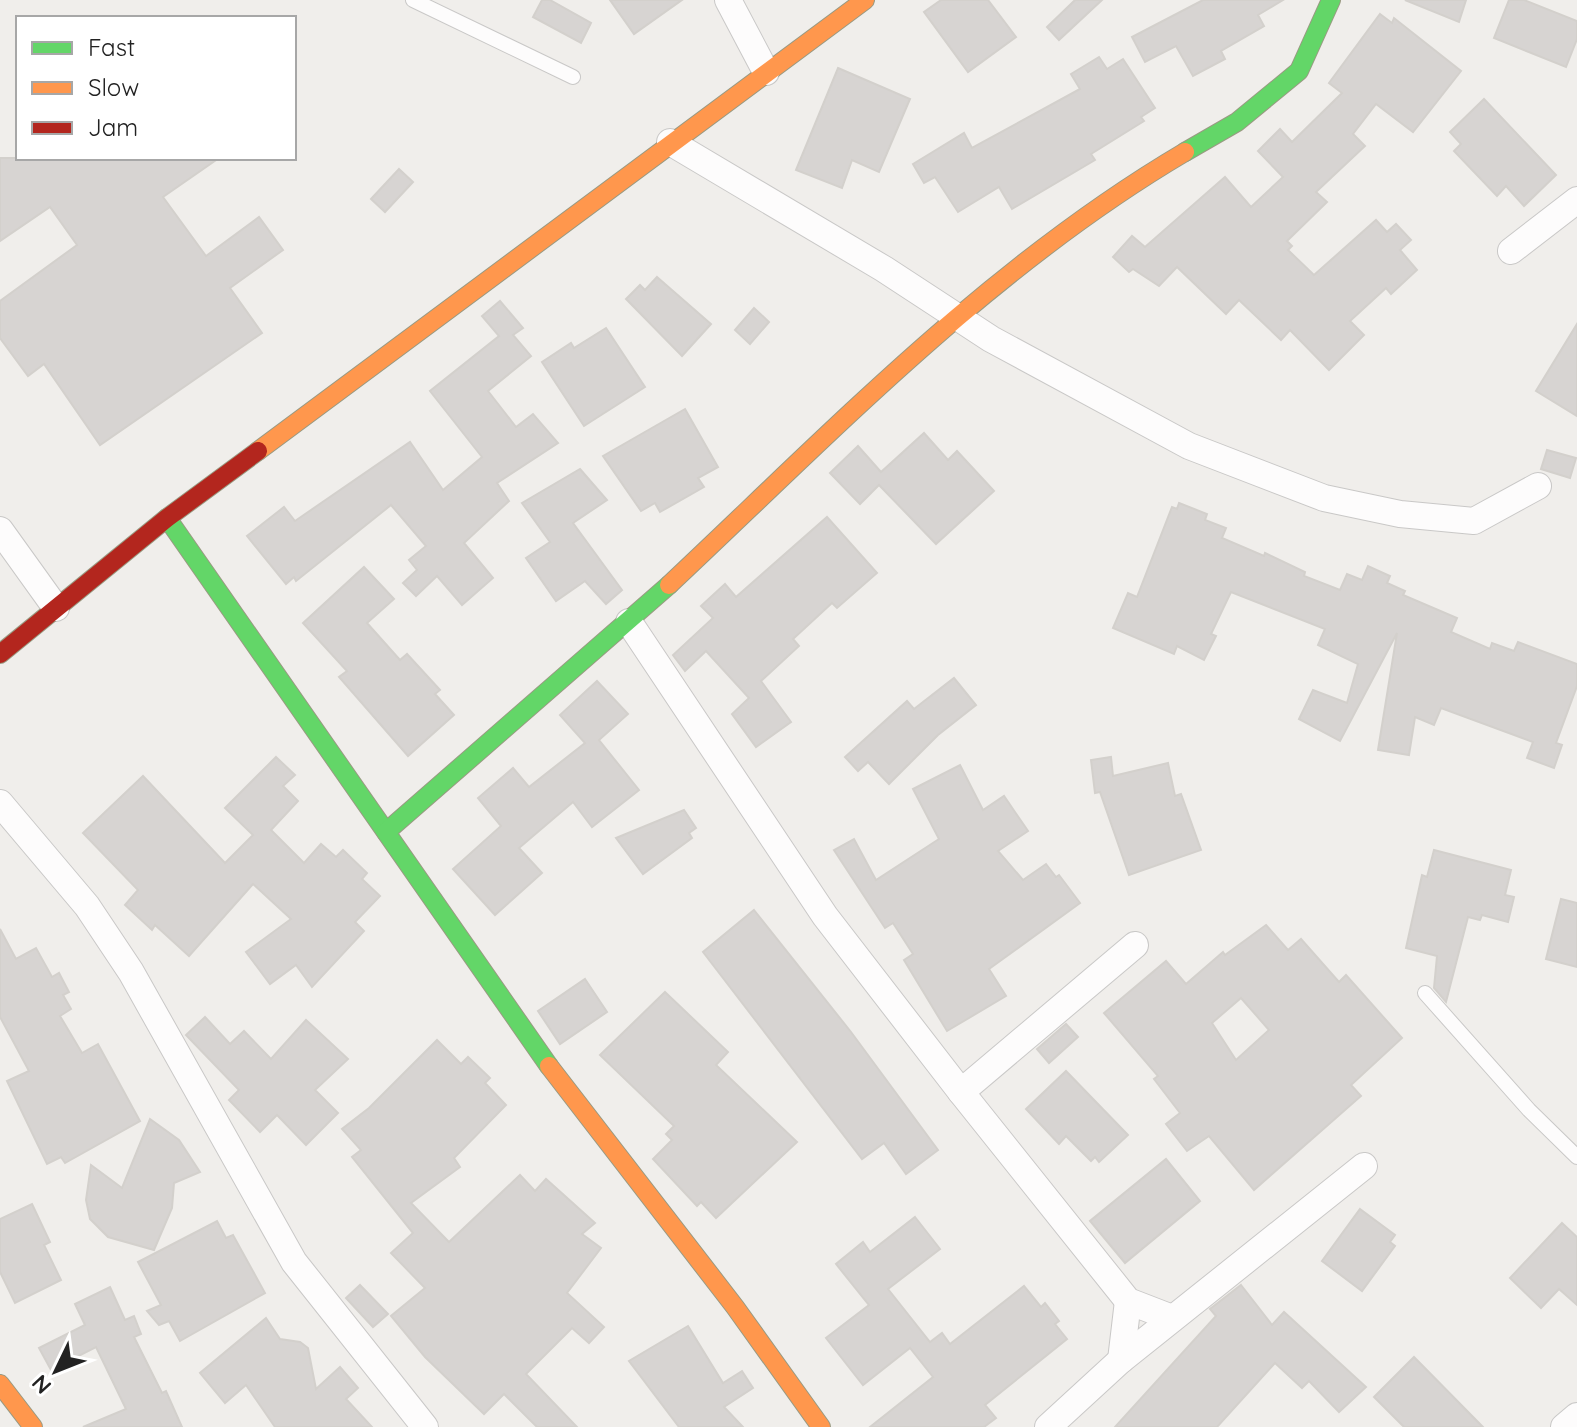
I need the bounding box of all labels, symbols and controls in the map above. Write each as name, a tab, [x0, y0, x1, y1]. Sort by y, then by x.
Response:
legend	[16, 16, 296, 160]
text: Fast	[88, 32, 135, 62]
text: Slow	[88, 72, 139, 102]
text: Jam	[88, 112, 138, 142]
north arrow	[16, 1331, 96, 1411]
text: N	[26, 1369, 57, 1400]

